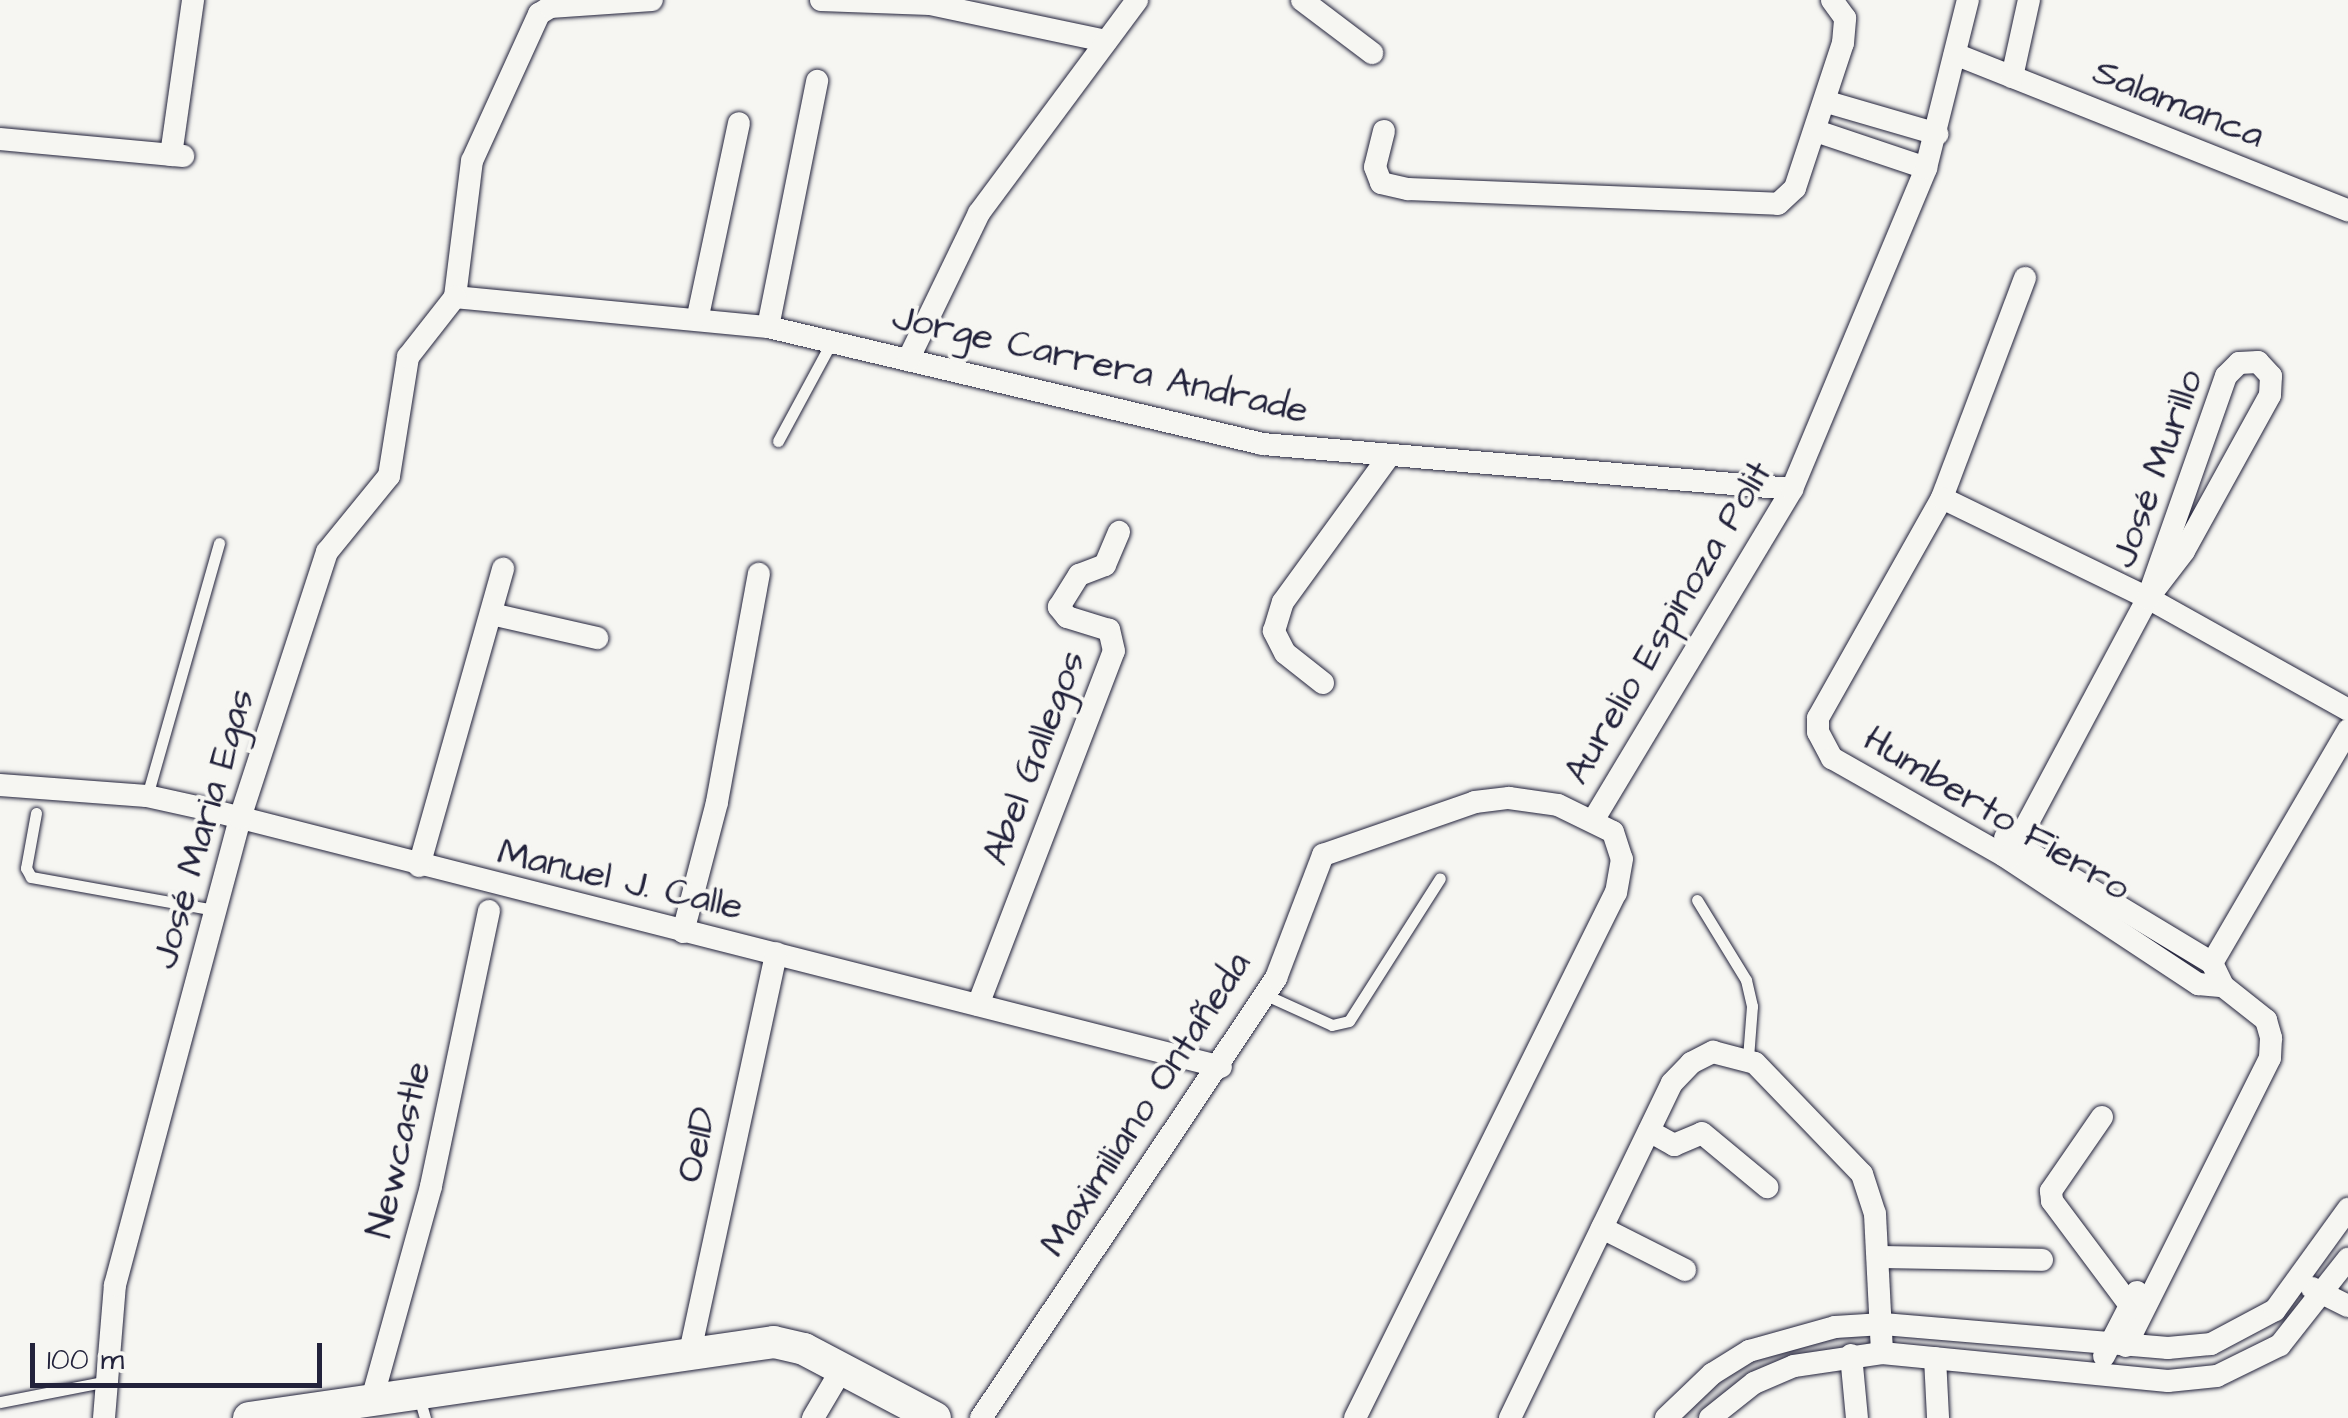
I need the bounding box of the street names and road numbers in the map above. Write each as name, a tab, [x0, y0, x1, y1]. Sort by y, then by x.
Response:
street label: Salamanca	[2086, 50, 2270, 160]
street label: Jorge Carrera Andrade	[888, 295, 1312, 435]
street label: José Murillo	[2101, 364, 2215, 574]
street label: Aurelio Espinoza Polit	[1555, 453, 1783, 793]
street label: Abel Gallegos	[973, 645, 1097, 871]
street label: José Maria Egas	[142, 684, 266, 974]
street label: Humberto Fierro	[1855, 718, 2137, 912]
street label: Manuel J. Calle	[493, 831, 747, 931]
street label: Maximiliano Ontañeda	[1032, 944, 1262, 1266]
street label: Newcastle	[358, 1057, 442, 1243]
street label: Oe1D	[668, 1103, 728, 1187]

